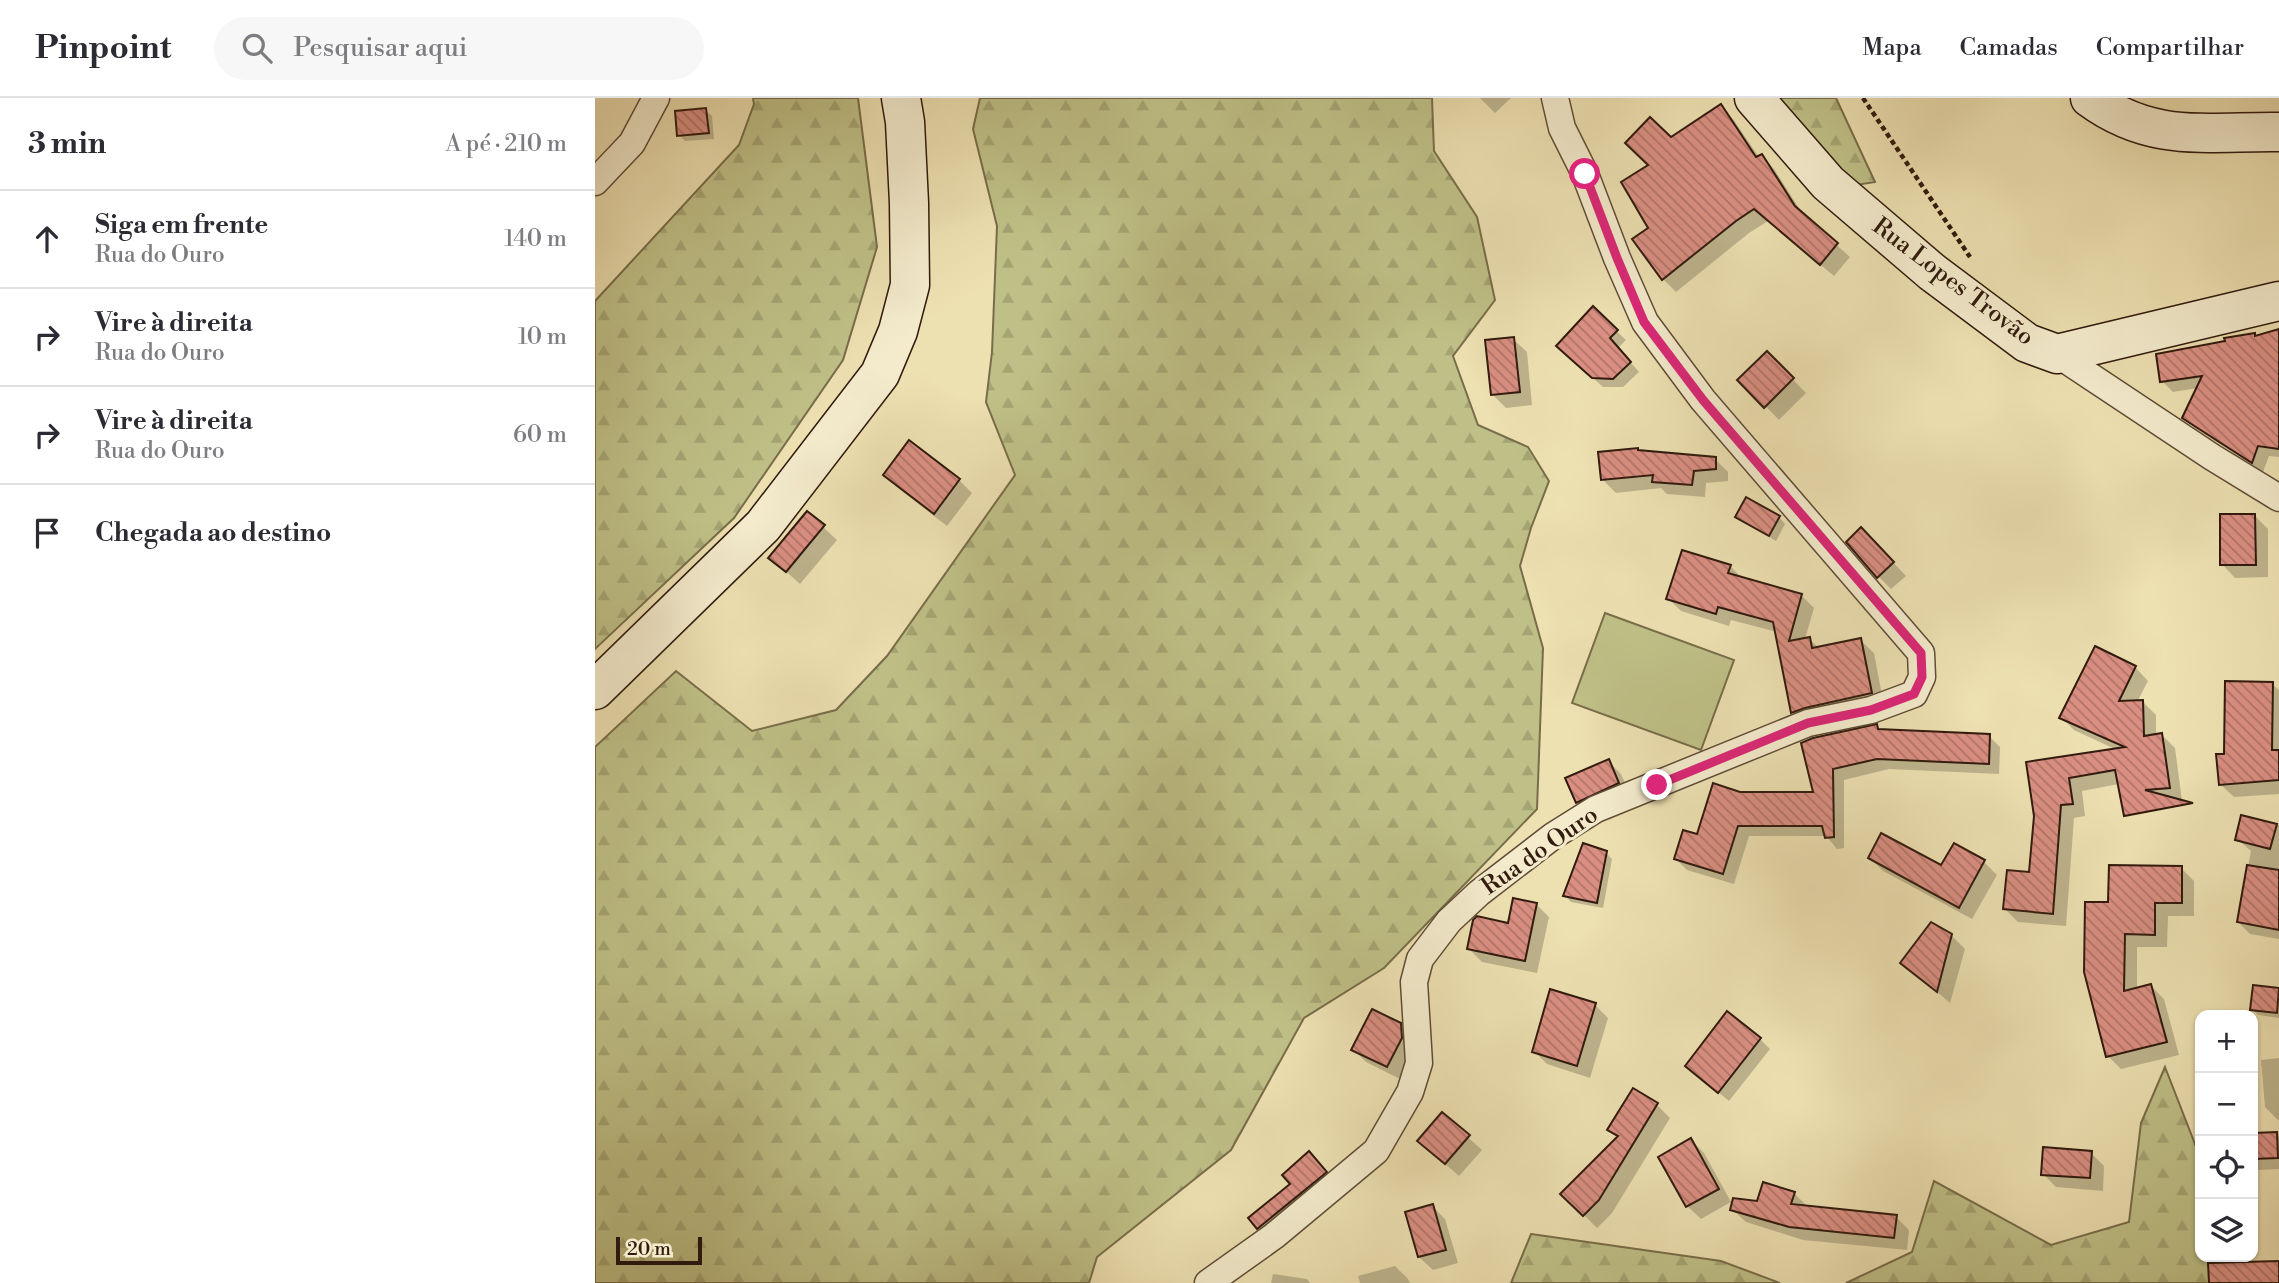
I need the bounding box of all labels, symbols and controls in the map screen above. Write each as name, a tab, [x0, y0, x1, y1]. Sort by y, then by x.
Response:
search box	[214, 17, 704, 80]
text: Pinpoint	[35, 28, 172, 69]
icon: search	[238, 29, 276, 67]
text: Pesquisar aqui	[294, 32, 467, 64]
text: Mapa	[1862, 33, 1922, 63]
text: Camadas	[1960, 33, 2058, 63]
text: Compartilhar	[2096, 33, 2244, 63]
text: 3 min	[28, 125, 106, 163]
text: A pé · 210 m	[446, 130, 567, 158]
route start	[1569, 158, 1600, 189]
text: Siga em frente	[95, 209, 268, 241]
street label: Rua Lopes Trovão	[1866, 211, 2040, 353]
icon: ahead	[28, 220, 66, 258]
text: 140 m	[504, 225, 567, 253]
text: Rua do Ouro	[95, 241, 225, 269]
text: Vire à direita	[95, 307, 253, 339]
icon: right	[28, 318, 66, 356]
text: 10 m	[518, 323, 567, 351]
text: Rua do Ouro	[95, 339, 225, 367]
text: Vire à direita	[95, 405, 253, 437]
icon: right	[28, 416, 66, 454]
text: 60 m	[513, 421, 567, 449]
text: Rua do Ouro	[95, 437, 225, 465]
icon: arrive	[28, 514, 66, 552]
text: Chegada ao destino	[95, 517, 331, 549]
route end	[1641, 769, 1672, 800]
street label: Rua do Ouro	[1476, 800, 1604, 902]
map controls	[2195, 1010, 2258, 1262]
button: +	[2195, 1010, 2258, 1073]
button: −	[2195, 1073, 2258, 1136]
button: locate	[2195, 1136, 2258, 1199]
button: layers	[2195, 1199, 2258, 1262]
scale bar	[616, 1234, 702, 1266]
text: 20 m	[627, 1237, 671, 1261]

